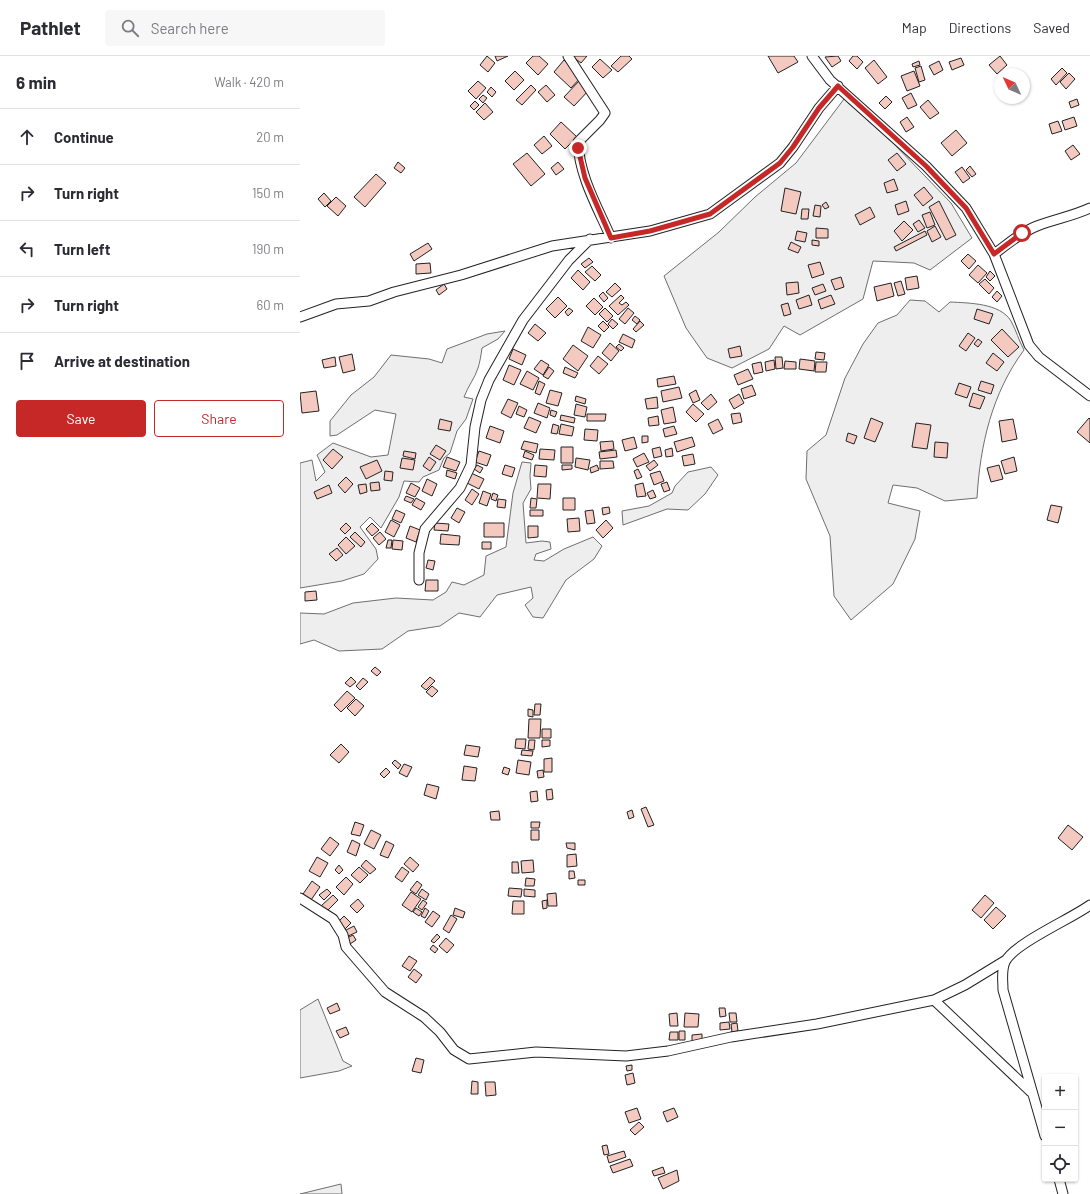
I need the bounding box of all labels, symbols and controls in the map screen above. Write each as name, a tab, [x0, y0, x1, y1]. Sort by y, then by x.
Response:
search box	[105, 10, 385, 46]
text: Pathlet	[20, 16, 81, 39]
icon: search	[119, 17, 141, 39]
text: Search here	[151, 19, 229, 37]
text: Map	[902, 19, 927, 36]
text: Directions	[949, 19, 1011, 36]
text: Saved	[1033, 19, 1070, 36]
north arrow	[994, 68, 1030, 104]
text: 6 min	[16, 72, 56, 92]
text: Walk · 420 m	[214, 74, 284, 90]
icon: ahead	[16, 126, 38, 148]
text: Continue	[54, 128, 114, 146]
text: 20 m	[256, 129, 284, 145]
route end	[569, 139, 587, 157]
icon: right	[16, 182, 38, 204]
text: Turn right	[54, 184, 119, 202]
text: 150 m	[252, 185, 284, 201]
route start	[1013, 224, 1031, 242]
icon: left	[16, 238, 38, 260]
text: Turn left	[54, 240, 110, 258]
text: 190 m	[252, 241, 284, 257]
icon: right	[16, 294, 38, 316]
text: Turn right	[54, 296, 119, 314]
text: 60 m	[257, 297, 284, 313]
icon: arrive	[16, 350, 38, 372]
text: Arrive at destination	[54, 352, 190, 370]
button: Save	[16, 400, 146, 437]
button: Share	[154, 400, 284, 437]
map controls	[1042, 1074, 1078, 1182]
button: +	[1042, 1074, 1078, 1110]
button: −	[1042, 1110, 1078, 1146]
button: locate	[1042, 1146, 1078, 1182]

